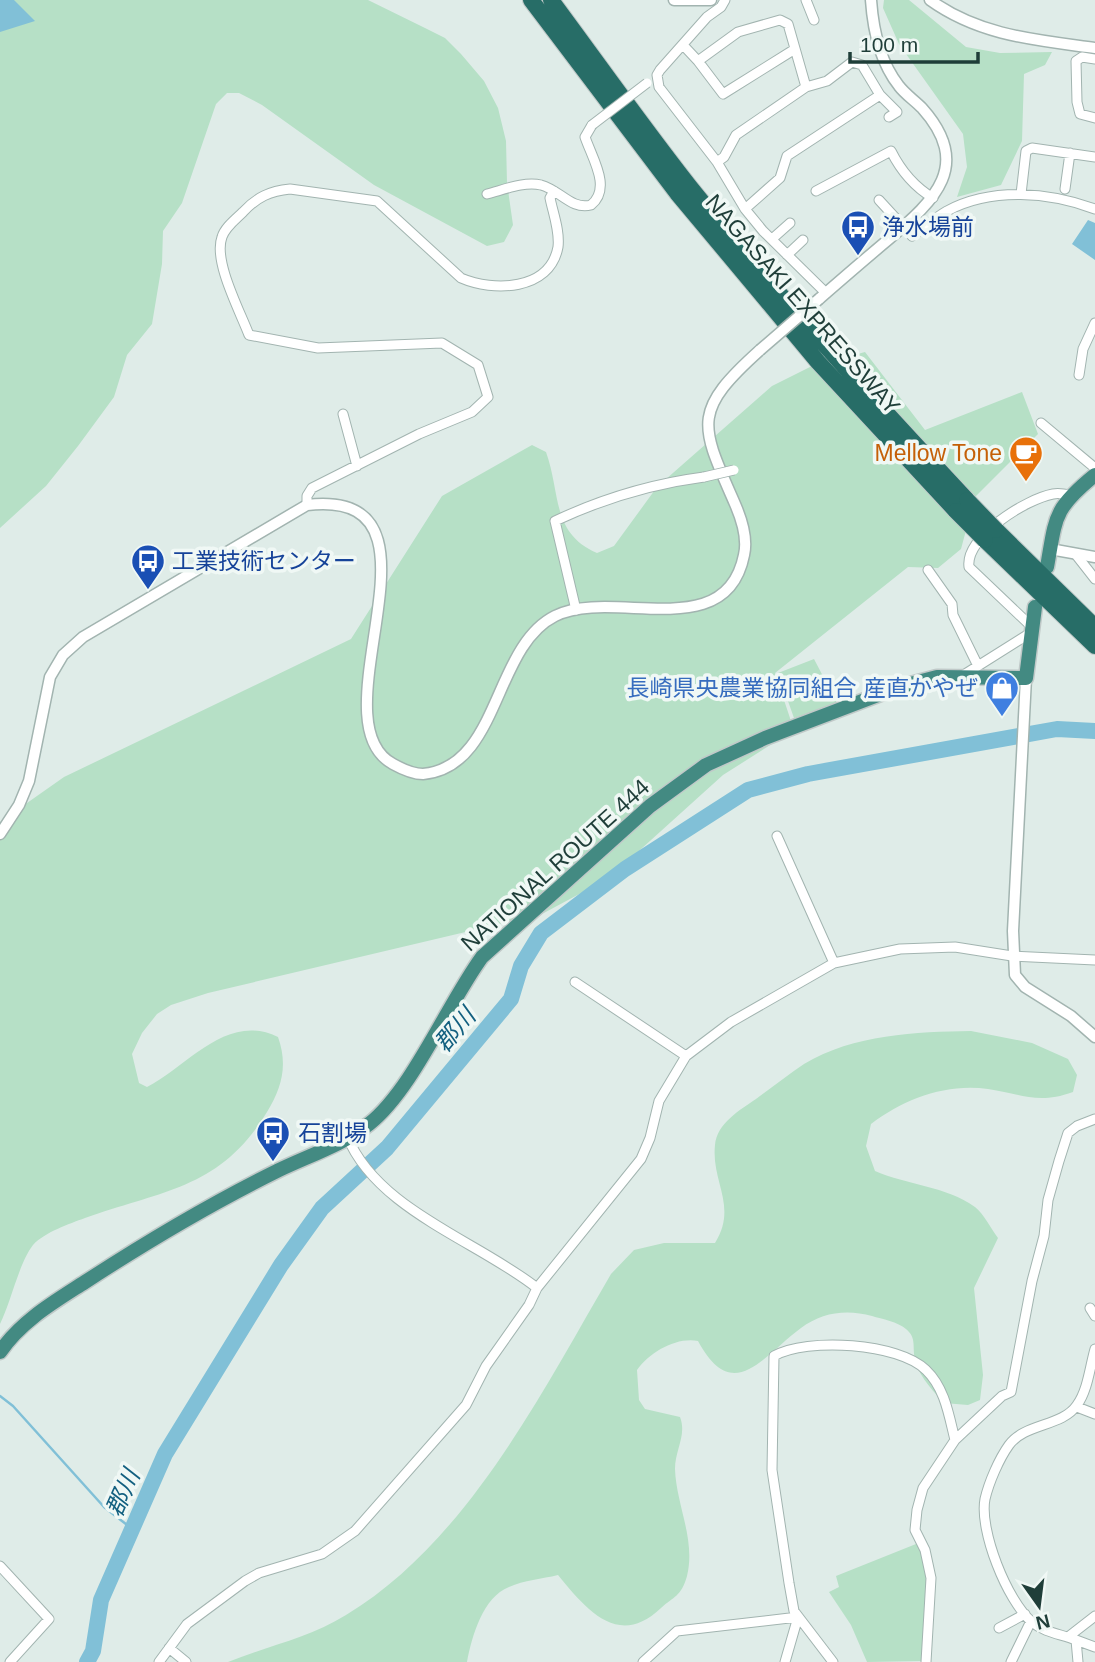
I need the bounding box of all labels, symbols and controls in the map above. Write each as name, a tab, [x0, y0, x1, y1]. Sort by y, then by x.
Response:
scale bar	[850, 21, 978, 65]
text: 100 m	[860, 33, 918, 56]
street label: NAGASAKI EXPRESSWAY	[701, 189, 905, 419]
bus stop icon: 浄水場前	[839, 208, 877, 257]
place label: 浄水場前	[882, 214, 974, 240]
cafe icon: Mellow Tone	[1007, 434, 1045, 483]
place label: Mellow Tone	[875, 440, 1002, 466]
bus stop icon: 工業技術センター	[129, 542, 167, 591]
place label: 工業技術センター	[172, 548, 356, 574]
shop icon: 長崎県央農業協同組合 産直かやぜ	[983, 669, 1021, 718]
place label: 長崎県央農業協同組合 産直かやぜ	[627, 675, 978, 701]
street label: NATIONAL ROUTE 444	[456, 774, 655, 956]
water label: 郡川	[429, 1000, 482, 1057]
bus stop icon: 石割場	[254, 1114, 292, 1163]
place label: 石割場	[298, 1120, 367, 1146]
water label: 郡川	[100, 1463, 146, 1520]
north arrow	[1004, 1571, 1074, 1641]
text: N	[1034, 1610, 1052, 1634]

